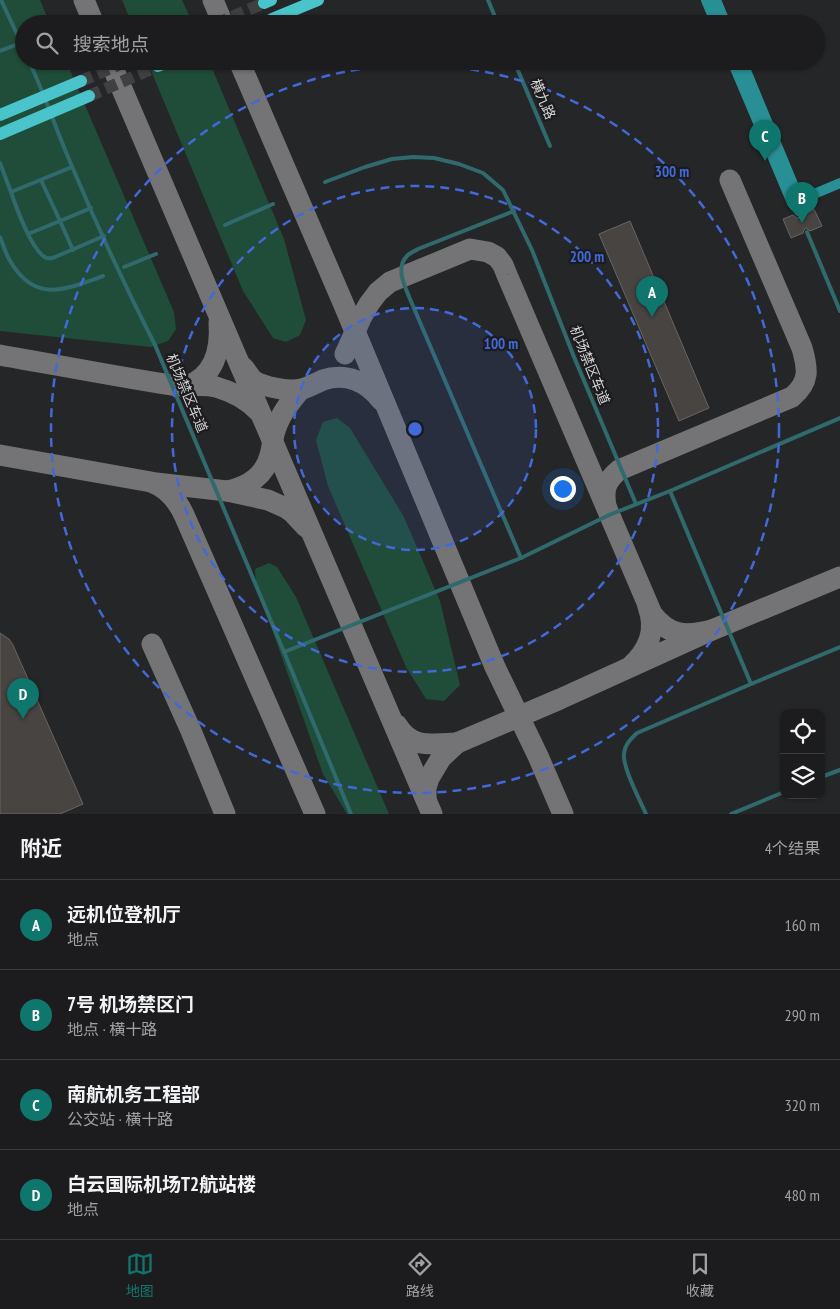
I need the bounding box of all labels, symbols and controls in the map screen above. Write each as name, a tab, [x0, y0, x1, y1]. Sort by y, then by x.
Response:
search box	[15, 15, 825, 70]
icon: search	[33, 29, 61, 57]
text: 搜索地点	[73, 32, 149, 56]
street label: 横九路	[527, 76, 559, 122]
pin: C	[749, 120, 781, 161]
text: 300 m	[655, 162, 689, 181]
pin: B	[786, 182, 818, 223]
text: 200 m	[570, 247, 604, 266]
pin: A	[636, 276, 668, 317]
street label: 机场禁区车道	[566, 323, 614, 407]
text: 100 m	[484, 334, 518, 353]
street label: 机场禁区车道	[162, 351, 212, 435]
centre of rings	[406, 420, 424, 438]
your location	[550, 476, 576, 502]
pin: D	[7, 678, 39, 719]
map controls	[780, 709, 825, 799]
button: locate	[780, 709, 825, 754]
button: layers	[780, 754, 825, 799]
text: 附近	[20, 835, 62, 862]
text: 4个结果	[765, 838, 820, 858]
text: 远机位登机厅	[67, 902, 181, 926]
text: A	[32, 915, 40, 935]
text: 160 m	[785, 915, 820, 935]
text: 地点	[67, 929, 99, 949]
text: 7号 机场禁区门	[67, 992, 194, 1016]
text: B	[32, 1005, 40, 1025]
text: 290 m	[785, 1005, 820, 1025]
text: 地点 · 横十路	[67, 1019, 157, 1039]
text: 南航机务工程部	[67, 1082, 200, 1106]
text: C	[32, 1095, 40, 1115]
text: 320 m	[785, 1095, 820, 1115]
text: 公交站 · 横十路	[67, 1109, 173, 1129]
text: 白云国际机场T2航站楼	[67, 1172, 256, 1196]
text: D	[32, 1185, 40, 1205]
text: 480 m	[785, 1185, 820, 1205]
text: 地点	[67, 1199, 99, 1219]
tab: 地图	[126, 1250, 154, 1300]
tab: 路线	[406, 1250, 434, 1300]
tab: 收藏	[686, 1250, 714, 1300]

